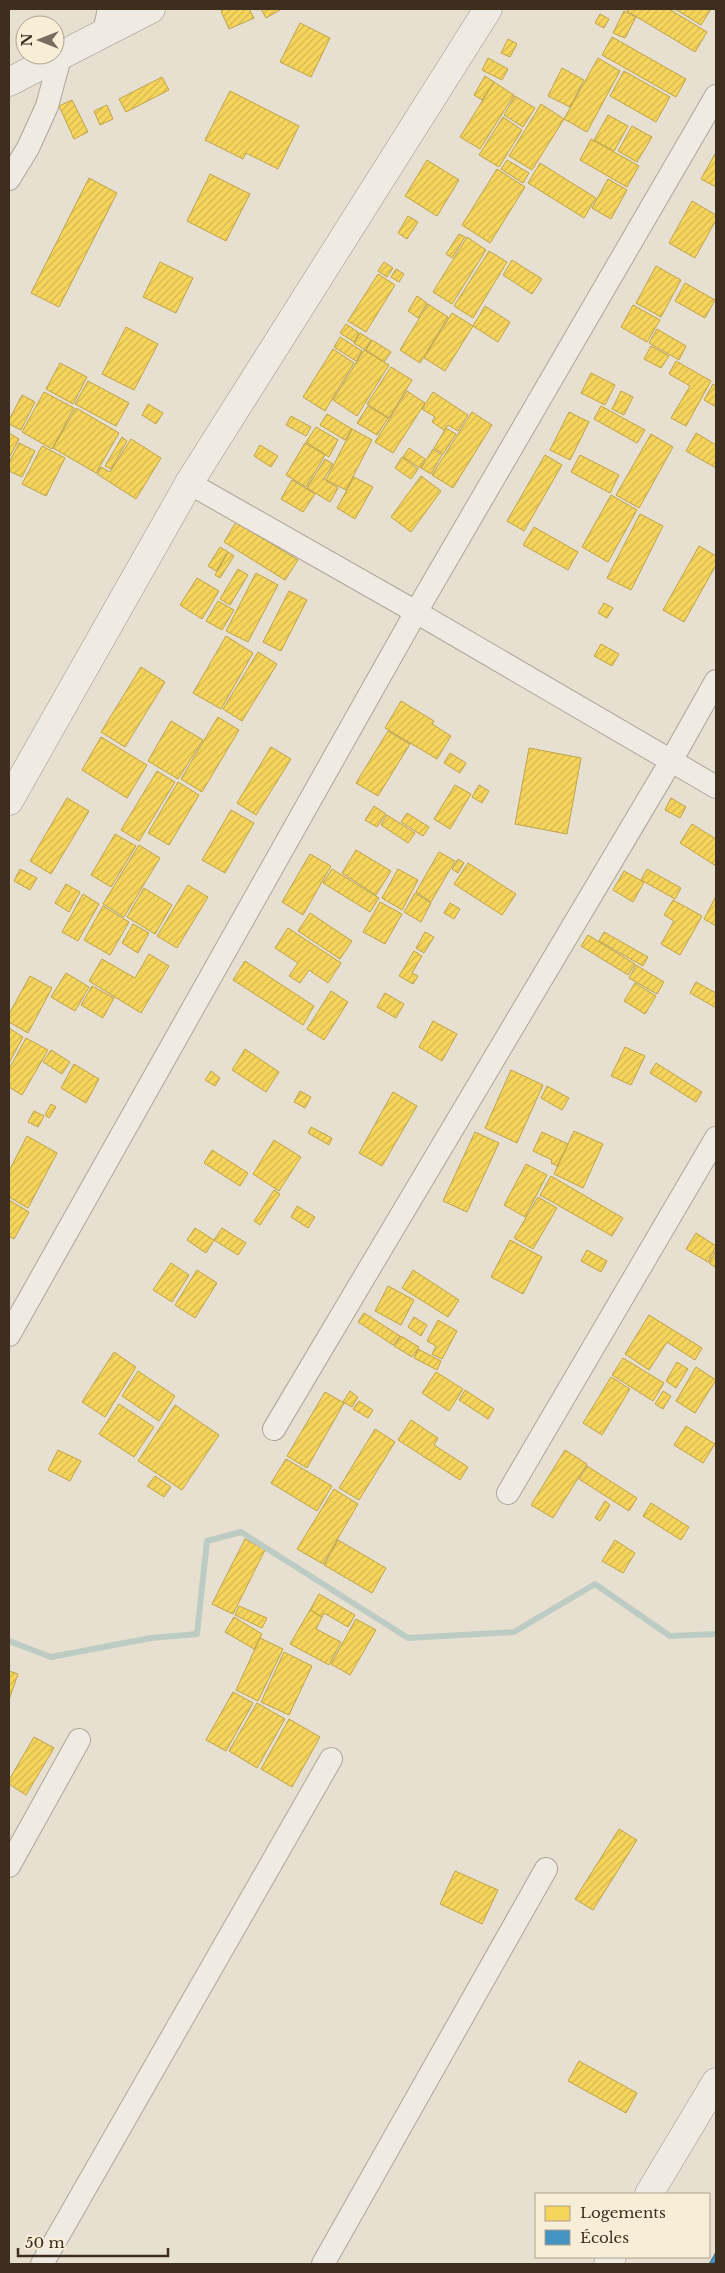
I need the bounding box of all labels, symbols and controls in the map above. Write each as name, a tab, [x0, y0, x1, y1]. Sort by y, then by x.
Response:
north arrow	[15, 15, 65, 65]
text: N	[18, 33, 36, 47]
legend	[535, 2193, 710, 2258]
text: Logements	[580, 2203, 666, 2222]
scale bar	[18, 2226, 168, 2258]
text: Écoles	[580, 2228, 629, 2247]
text: 50 m	[25, 2233, 65, 2252]

